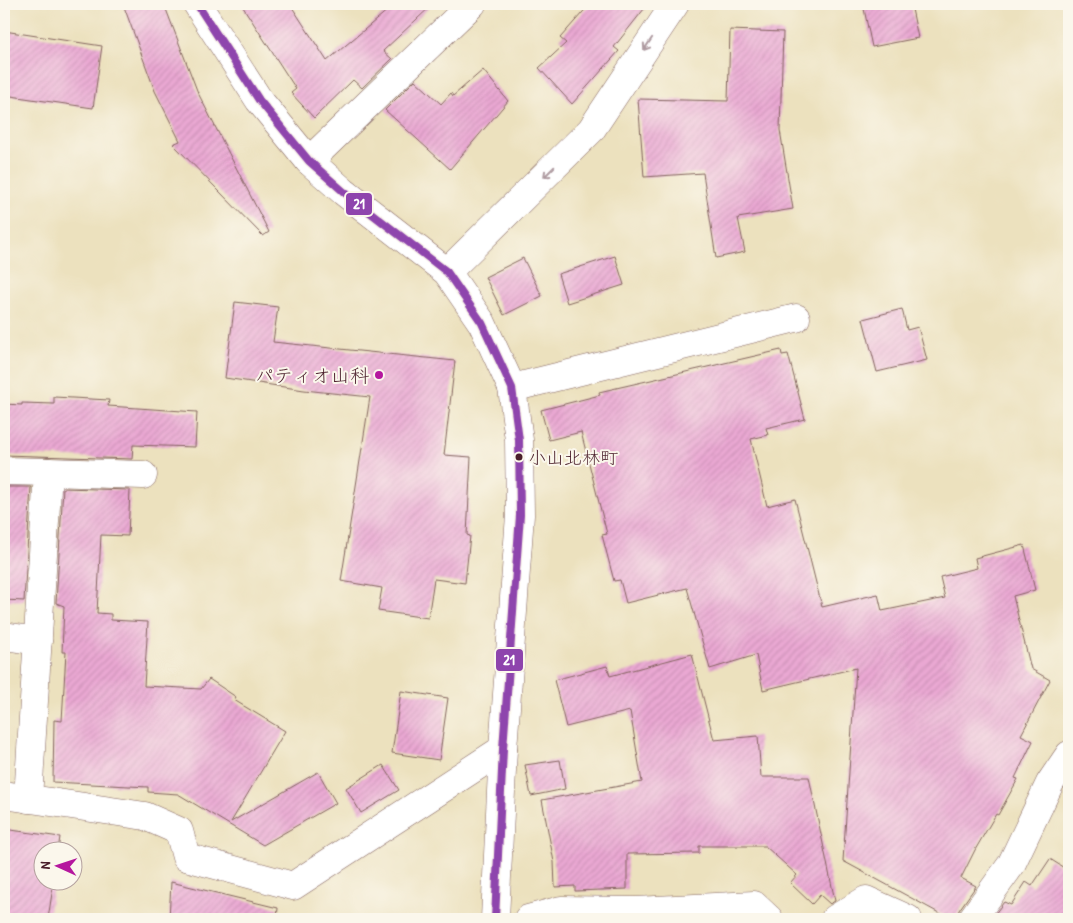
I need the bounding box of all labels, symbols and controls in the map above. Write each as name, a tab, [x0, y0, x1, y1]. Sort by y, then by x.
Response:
one-way arrow	[643, 37, 653, 51]
one-way arrow	[543, 165, 555, 177]
line badge: 21	[345, 192, 373, 216]
text: 21	[353, 194, 365, 213]
place label: パティオ山科	[255, 362, 369, 388]
marker: パティオ山科	[373, 369, 385, 381]
place label: 小山北林町	[528, 445, 618, 470]
marker: 小山北林町	[514, 452, 524, 462]
line badge: 21	[495, 648, 524, 672]
text: 21	[503, 650, 515, 669]
north arrow	[32, 840, 82, 890]
text: N	[35, 861, 54, 870]

